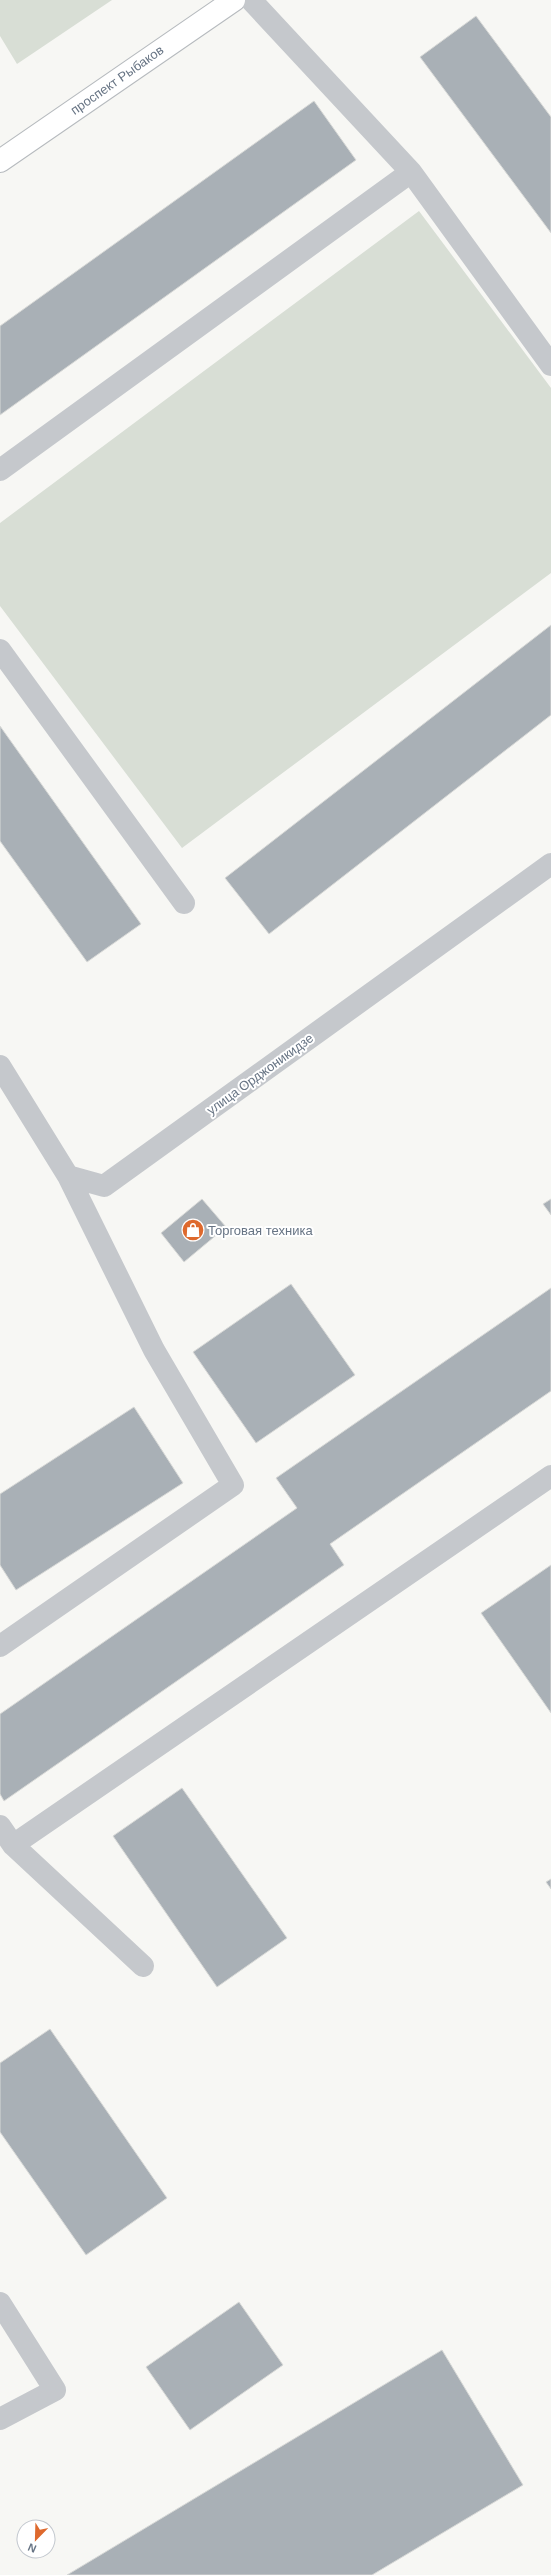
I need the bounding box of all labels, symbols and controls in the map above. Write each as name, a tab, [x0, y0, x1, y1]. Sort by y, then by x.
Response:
street label: проспект Рыбаков	[68, 42, 166, 118]
street label: улица Орджоникидзе	[204, 1030, 316, 1118]
shop icon: Торговая техника	[180, 1217, 206, 1243]
place label: Торговая техника	[208, 1223, 313, 1238]
north arrow	[16, 2519, 56, 2559]
text: N	[26, 2541, 38, 2555]

